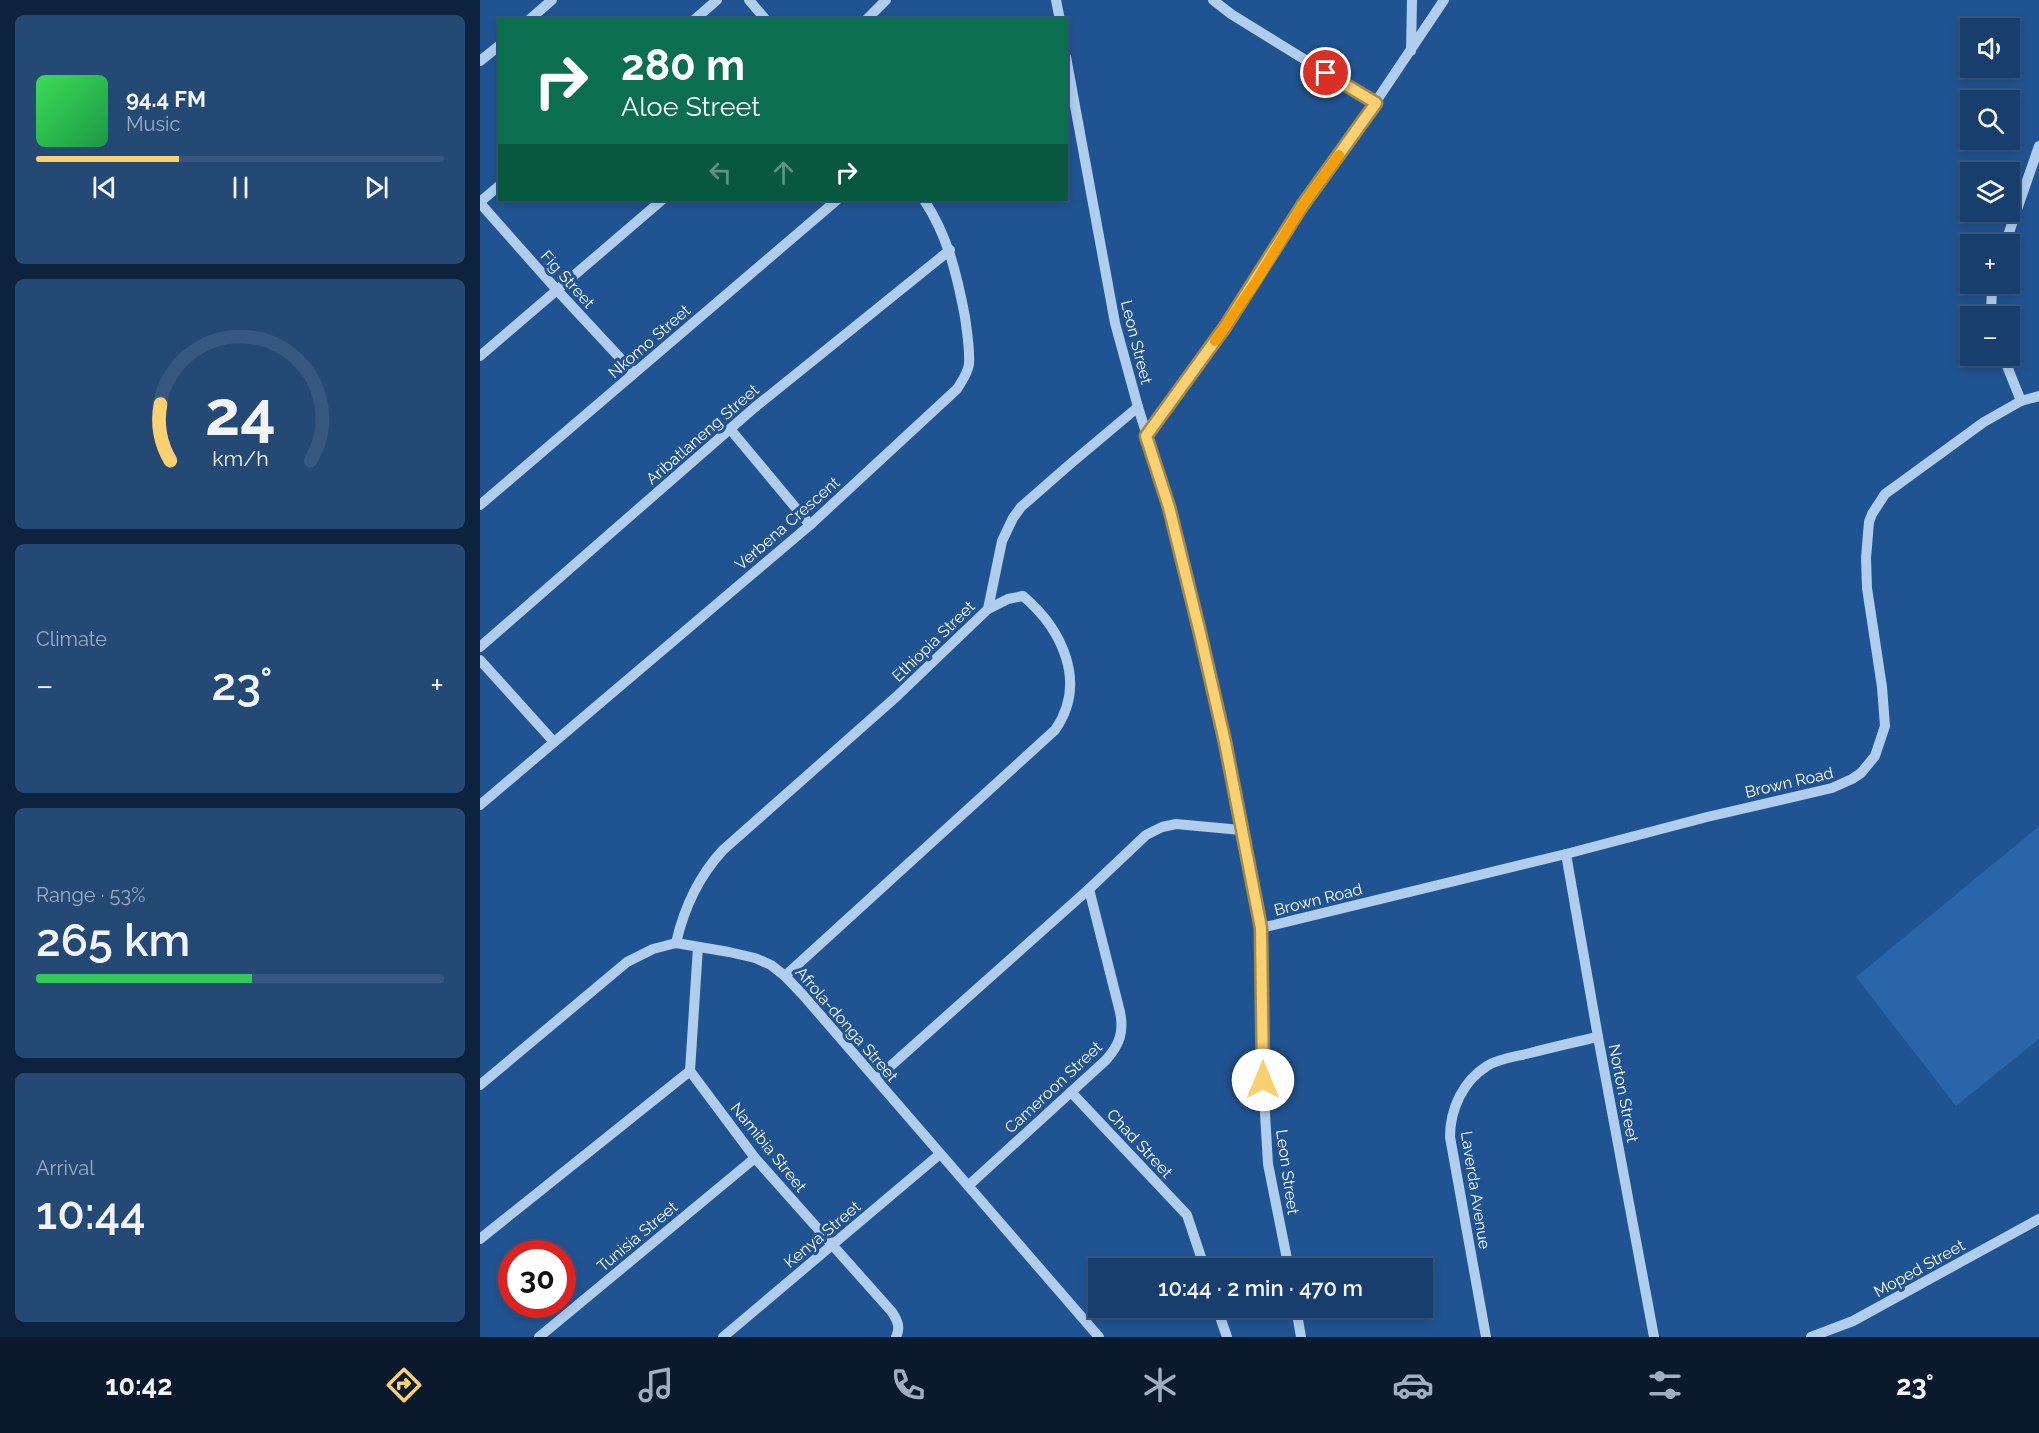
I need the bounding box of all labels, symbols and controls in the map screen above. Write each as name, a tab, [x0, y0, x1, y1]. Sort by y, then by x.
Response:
map controls	[1960, 18, 2020, 366]
button: sound	[1960, 18, 2020, 78]
text: 280 m	[621, 41, 745, 90]
icon: right	[522, 42, 600, 120]
pin	[1300, 47, 1351, 98]
icon: arrive	[1309, 56, 1342, 89]
text: 94.4 FM	[126, 86, 206, 112]
button: search	[1960, 90, 2020, 150]
text: Aloe Street	[621, 91, 760, 122]
text: Music	[126, 112, 180, 136]
icon: left	[704, 156, 737, 189]
icon: ahead	[767, 156, 800, 189]
icon: right	[830, 156, 863, 189]
button: layers	[1960, 162, 2020, 222]
icon: previous	[88, 171, 121, 204]
icon: pause	[224, 171, 257, 204]
icon: next	[360, 171, 393, 204]
button: +	[1960, 234, 2020, 294]
street label: Fig Street	[537, 247, 599, 313]
street label: Leon Street	[1117, 298, 1156, 387]
street label: Nkomo Street	[604, 300, 695, 382]
button: −	[1960, 306, 2020, 366]
text: 24	[205, 376, 275, 450]
street label: Aribatlaneng Street	[642, 380, 763, 489]
text: km/h	[212, 447, 268, 472]
street label: Verbena Crescent	[731, 472, 844, 574]
street label: Ethiopia Street	[888, 597, 979, 686]
text: Climate	[36, 627, 107, 651]
text: 23°	[212, 658, 273, 711]
text: −	[36, 666, 54, 705]
text: +	[430, 666, 444, 705]
street label: Brown Road	[1743, 763, 1835, 802]
street label: Brown Road	[1272, 879, 1364, 920]
text: Range · 53%	[36, 883, 145, 907]
text: 265 km	[36, 914, 190, 967]
street label: Afrola-donga Street	[791, 963, 902, 1086]
street label: Cameroon Street	[1001, 1037, 1106, 1137]
street label: Norton Street	[1605, 1042, 1642, 1145]
position arrow	[1231, 1048, 1295, 1112]
street label: Namibia Street	[727, 1099, 811, 1196]
street label: Chad Street	[1103, 1105, 1177, 1182]
street label: Leon Street	[1272, 1128, 1303, 1217]
street label: Laverda Avenue	[1457, 1130, 1494, 1250]
text: Arrival	[36, 1156, 95, 1180]
text: 10:44	[36, 1187, 146, 1240]
street label: Tunisia Street	[593, 1197, 682, 1276]
street label: Kenya Street	[780, 1197, 865, 1272]
street label: Moped Street	[1870, 1235, 1969, 1301]
speed limit sign: 30	[498, 1240, 576, 1318]
text: 10:44 · 2 min · 470 m	[1158, 1275, 1363, 1301]
icon: directions	[383, 1364, 425, 1406]
icon: music	[635, 1364, 677, 1406]
icon: phone	[887, 1364, 929, 1406]
icon: climate	[1139, 1364, 1181, 1406]
icon: car	[1392, 1364, 1434, 1406]
icon: filters	[1644, 1364, 1686, 1406]
text: 10:42	[105, 1370, 172, 1401]
text: 23°	[1896, 1370, 1934, 1401]

